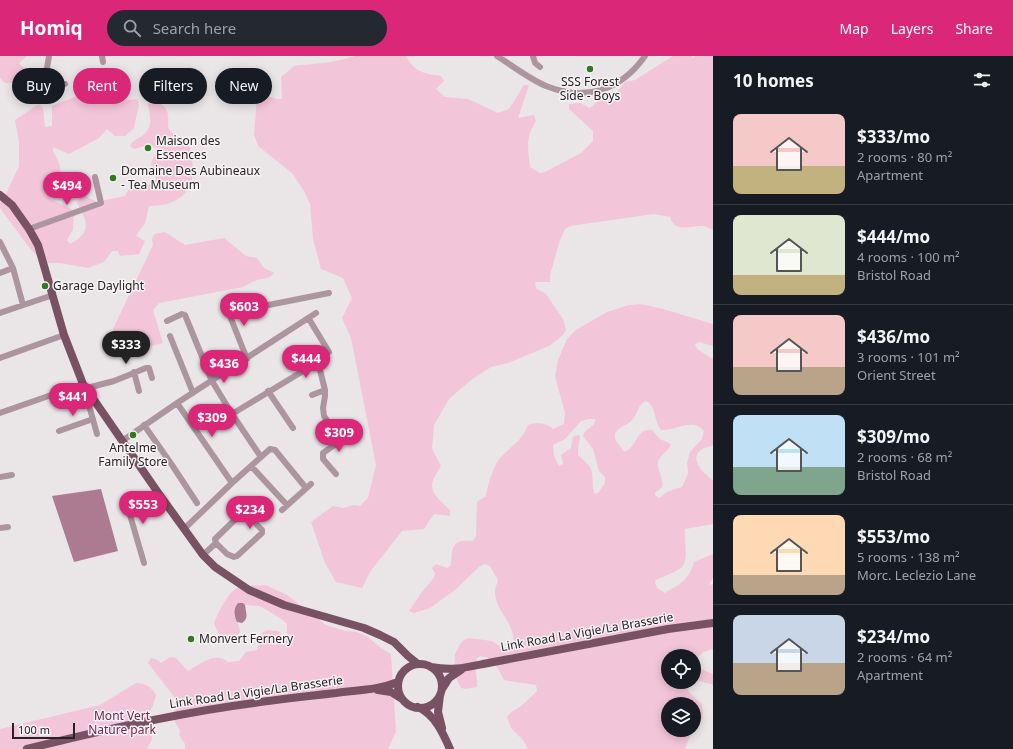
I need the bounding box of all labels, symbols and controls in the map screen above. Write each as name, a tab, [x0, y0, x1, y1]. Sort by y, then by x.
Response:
search box	[107, 10, 387, 46]
text: Homiq	[20, 15, 83, 41]
icon: search	[121, 17, 143, 39]
text: Search here	[153, 18, 236, 38]
text: Map	[840, 19, 869, 38]
text: Layers	[891, 19, 933, 38]
text: Share	[955, 19, 993, 38]
marker: SSS Forest Side - Boys	[585, 64, 595, 74]
chip: Buy	[12, 68, 65, 104]
chip: Rent	[73, 68, 131, 104]
chip: Filters	[139, 68, 207, 104]
chip: New	[215, 68, 272, 104]
text: 10 homes	[733, 69, 814, 92]
icon: filters	[971, 69, 993, 91]
place label: SSS Forest Side - Boys	[560, 73, 621, 104]
text: $333/mo	[857, 125, 930, 148]
icon: home	[765, 130, 813, 178]
place label: Maison des Essences	[156, 132, 220, 163]
marker: Maison des Essences	[143, 143, 153, 153]
text: 2 rooms · 80 m²	[857, 148, 952, 166]
place label: Domaine Des Aubineaux - Tea Museum	[121, 162, 261, 193]
text: Apartment	[857, 166, 923, 184]
pin: $494	[43, 172, 91, 206]
marker: Domaine Des Aubineaux - Tea Museum	[108, 173, 118, 183]
text: $494	[52, 176, 82, 194]
text: $444/mo	[857, 225, 930, 248]
icon: home	[765, 231, 813, 279]
text: 4 rooms · 100 m²	[857, 248, 960, 266]
text: Bristol Road	[857, 266, 931, 284]
place label: Garage Daylight	[53, 277, 145, 294]
marker: Garage Daylight	[40, 281, 50, 291]
pin: $603	[220, 293, 268, 327]
text: $603	[229, 297, 259, 315]
text: $436/mo	[857, 325, 930, 348]
pin: $333	[102, 331, 150, 365]
icon: home	[765, 331, 813, 379]
text: $333	[111, 335, 141, 353]
pin: $444	[282, 345, 330, 379]
text: 3 rooms · 101 m²	[857, 348, 960, 366]
text: $444	[291, 349, 321, 367]
pin: $436	[200, 350, 248, 384]
text: $436	[209, 354, 239, 372]
text: Orient Street	[857, 366, 936, 384]
pin: $441	[49, 383, 97, 417]
text: $441	[58, 387, 88, 405]
pin: $309	[188, 404, 236, 438]
text: $309	[197, 408, 227, 426]
pin: $309	[315, 419, 363, 453]
text: $309	[324, 423, 354, 441]
text: $309/mo	[857, 425, 930, 448]
marker: Antelme Family Store	[128, 430, 138, 440]
icon: home	[765, 431, 813, 479]
place label: Antelme Family Store	[98, 439, 168, 470]
text: 2 rooms · 68 m²	[857, 448, 952, 466]
text: Bristol Road	[857, 466, 931, 484]
pin: $553	[119, 491, 167, 525]
text: $553	[128, 495, 158, 513]
pin: $234	[226, 496, 274, 530]
text: $234	[235, 500, 265, 518]
text: $553/mo	[857, 525, 930, 548]
icon: home	[765, 531, 813, 579]
text: 5 rooms · 138 m²	[857, 548, 960, 566]
text: Morc. Leclezio Lane	[857, 566, 976, 584]
street label: Link Road La Vigie/La Brasserie	[499, 608, 675, 655]
text: $234/mo	[857, 625, 930, 648]
place label: Monvert Fernery	[199, 630, 294, 647]
icon: home	[765, 631, 813, 679]
marker: Monvert Fernery	[186, 634, 196, 644]
text: 2 rooms · 64 m²	[857, 648, 952, 666]
map controls	[661, 649, 701, 737]
button: locate	[661, 649, 701, 689]
text: Apartment	[857, 666, 923, 684]
street label: Link Road La Vigie/La Brasserie	[168, 671, 344, 712]
button: layers	[661, 697, 701, 737]
park label: Mont Vert Nature park	[88, 707, 156, 738]
scale bar	[12, 721, 75, 740]
text: 100 m	[18, 722, 50, 737]

